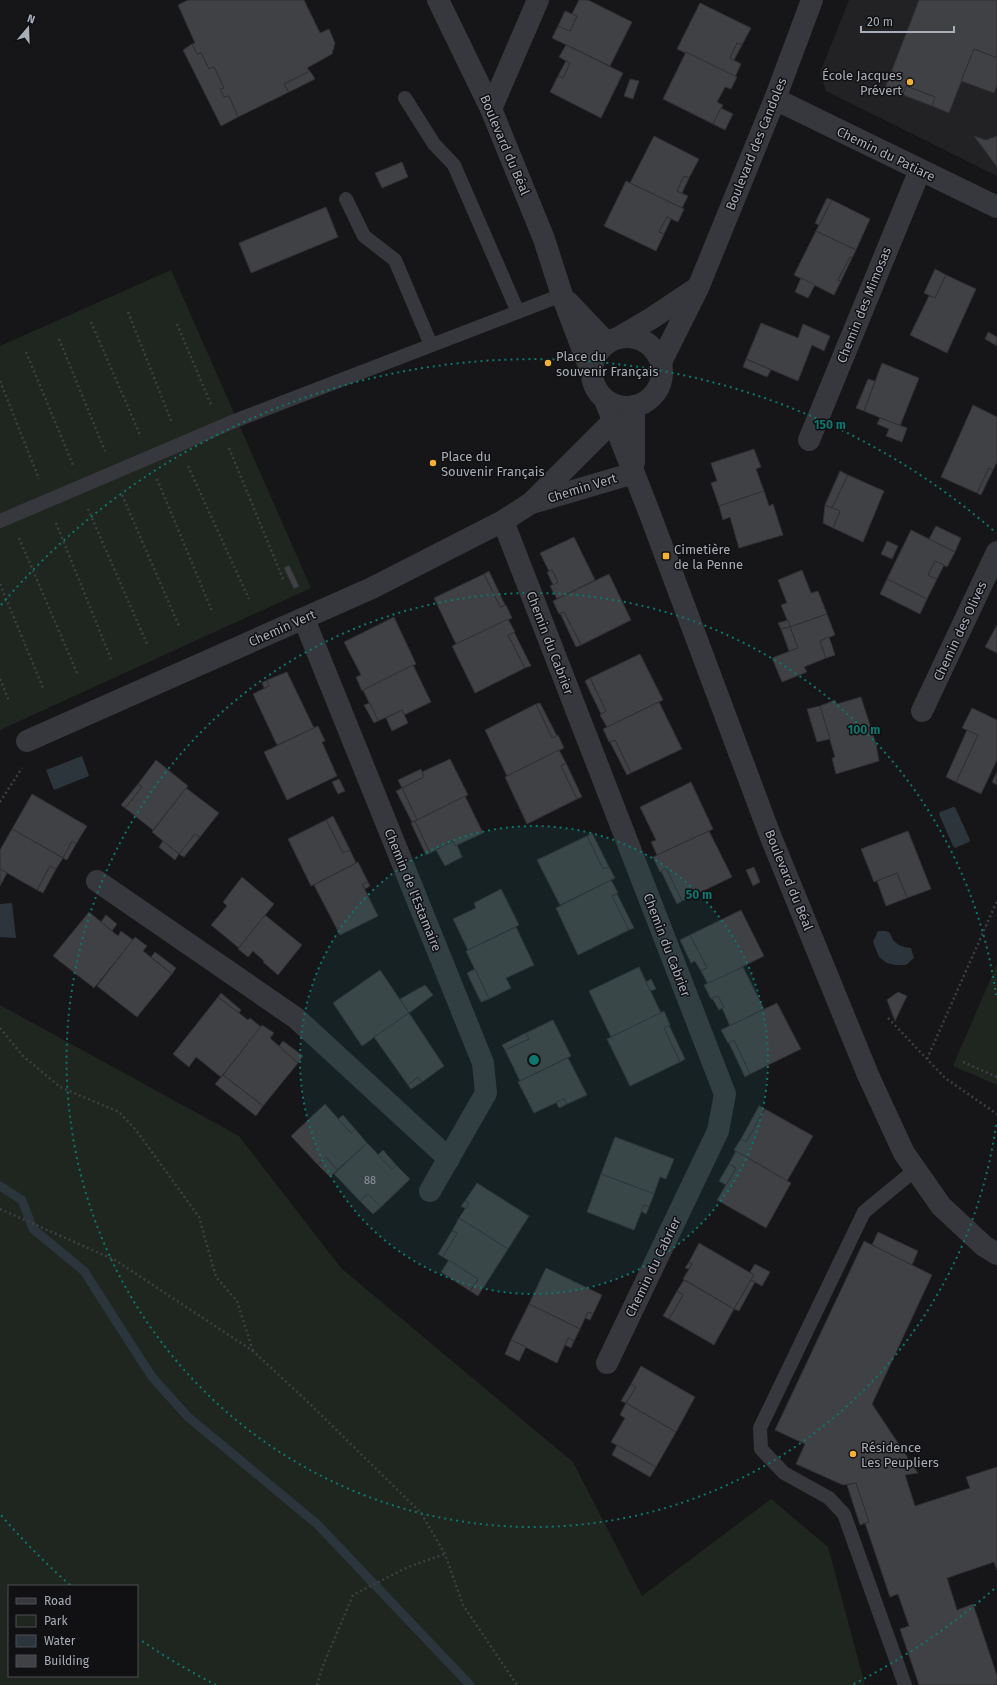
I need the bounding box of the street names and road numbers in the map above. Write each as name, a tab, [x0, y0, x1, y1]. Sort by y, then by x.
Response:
street label: Boulevard des Candoles	[723, 76, 789, 212]
street label: Boulevard du Béal	[477, 93, 533, 198]
street label: Chemin du Patiare	[834, 124, 938, 184]
street label: Chemin des Mimosas	[834, 245, 894, 365]
street label: Chemin Vert	[546, 470, 619, 506]
street label: Chemin des Olives	[930, 579, 990, 683]
street label: Chemin du Cabrier	[523, 589, 577, 697]
street label: Chemin Vert	[246, 607, 318, 649]
street label: Chemin de l'Estamaire	[382, 827, 444, 953]
street label: Boulevard du Béal	[762, 827, 816, 933]
street label: Chemin du Cabrier	[640, 891, 694, 999]
street label: Chemin du Cabrier	[622, 1215, 684, 1319]

